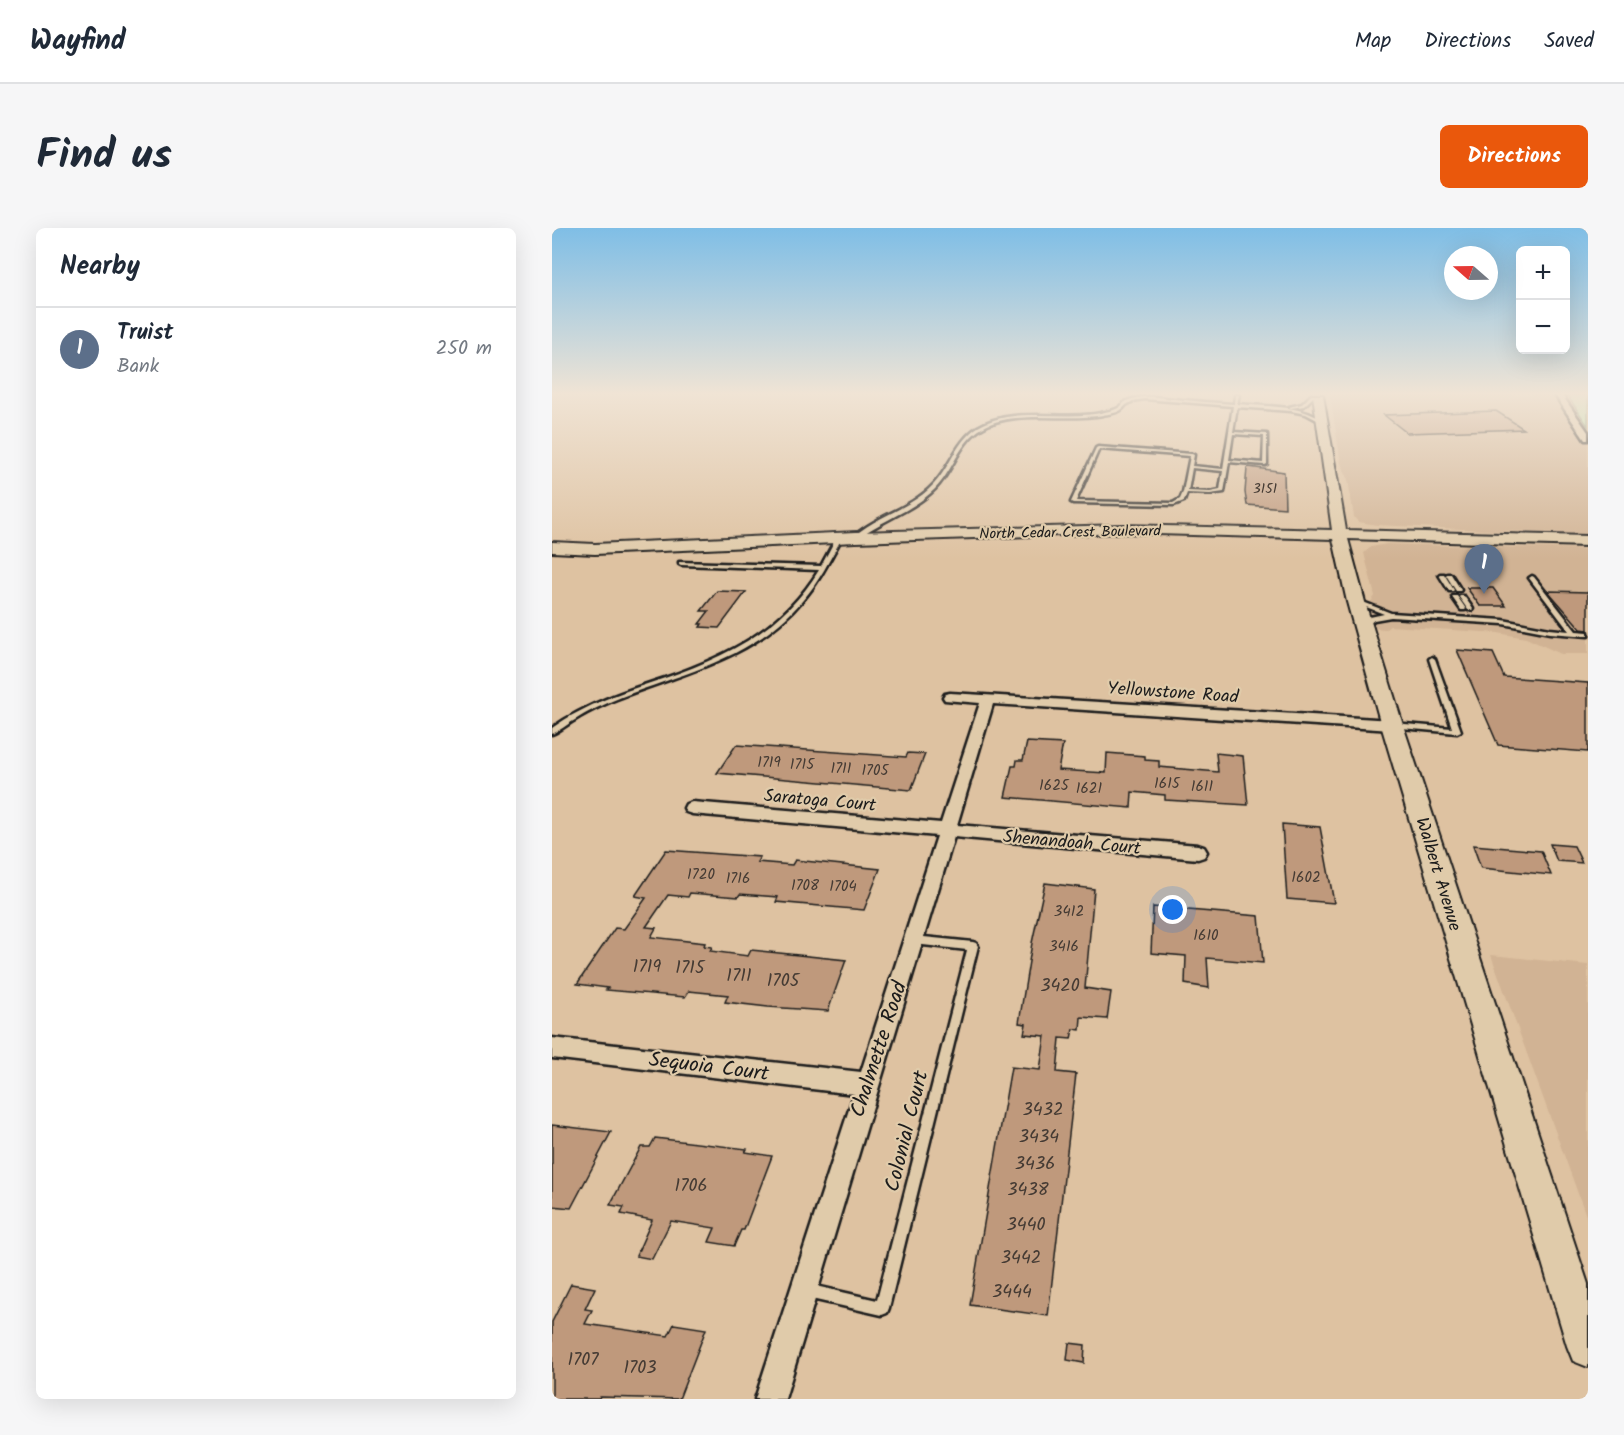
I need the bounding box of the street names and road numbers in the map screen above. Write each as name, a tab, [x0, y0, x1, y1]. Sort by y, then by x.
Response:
street label: North Cedar Crest Boulevard	[979, 519, 1162, 547]
street label: Yellowstone Road	[1106, 674, 1240, 713]
street label: Saratoga Court	[763, 782, 878, 821]
street label: Walbert Avenue	[1407, 814, 1469, 935]
street label: Shenandoah Court	[1002, 823, 1143, 864]
street label: Chalmette Road	[842, 977, 917, 1122]
street label: Sequoia Court	[647, 1044, 772, 1091]
street label: Colonial Court	[876, 1067, 939, 1195]

